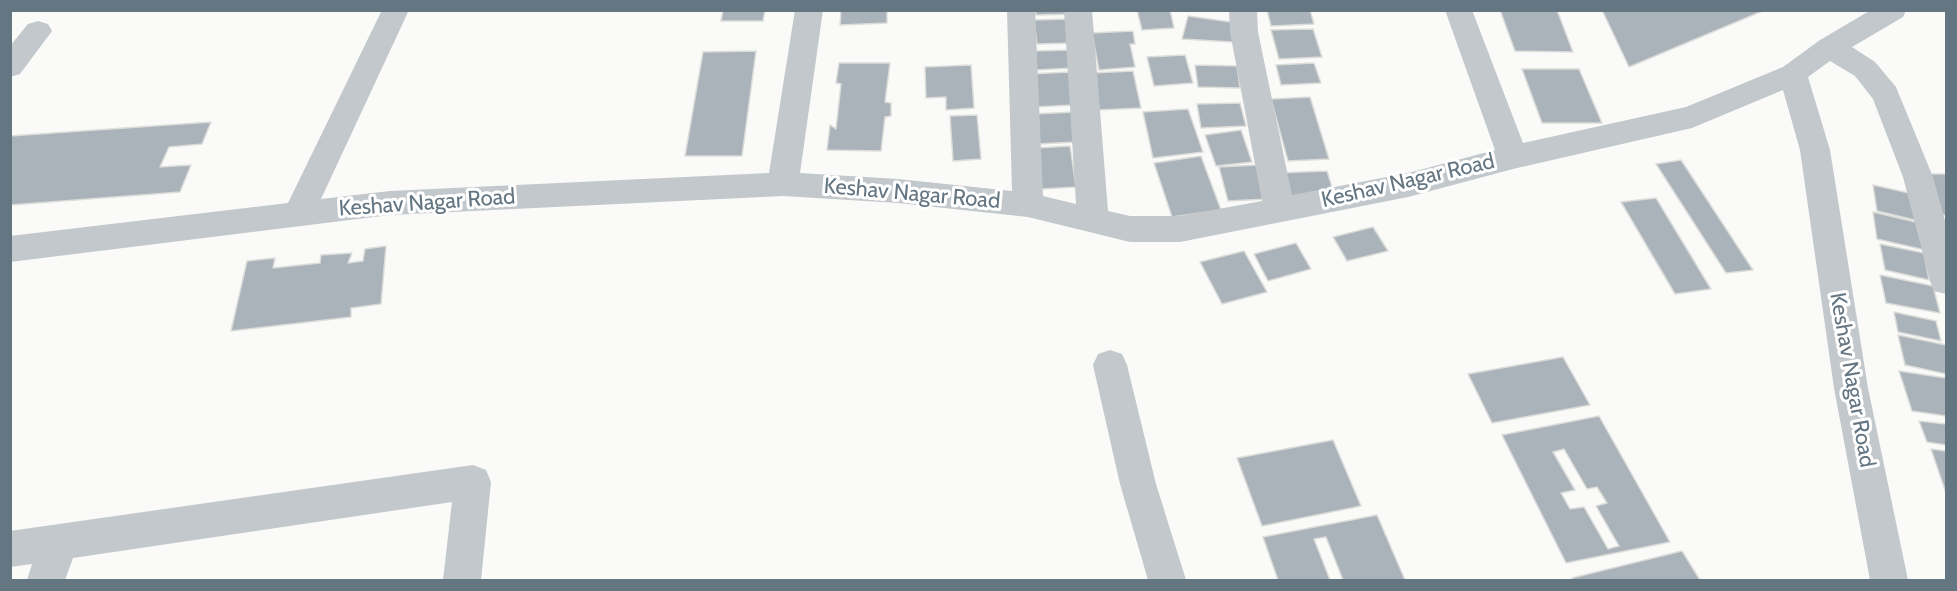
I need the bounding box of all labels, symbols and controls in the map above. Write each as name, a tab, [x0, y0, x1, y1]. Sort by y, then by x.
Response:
street label: Keshav Nagar Road	[1319, 148, 1497, 214]
street label: Keshav Nagar Road	[823, 173, 1001, 215]
street label: Keshav Nagar Road	[338, 184, 516, 222]
street label: Keshav Nagar Road	[1824, 291, 1880, 469]

